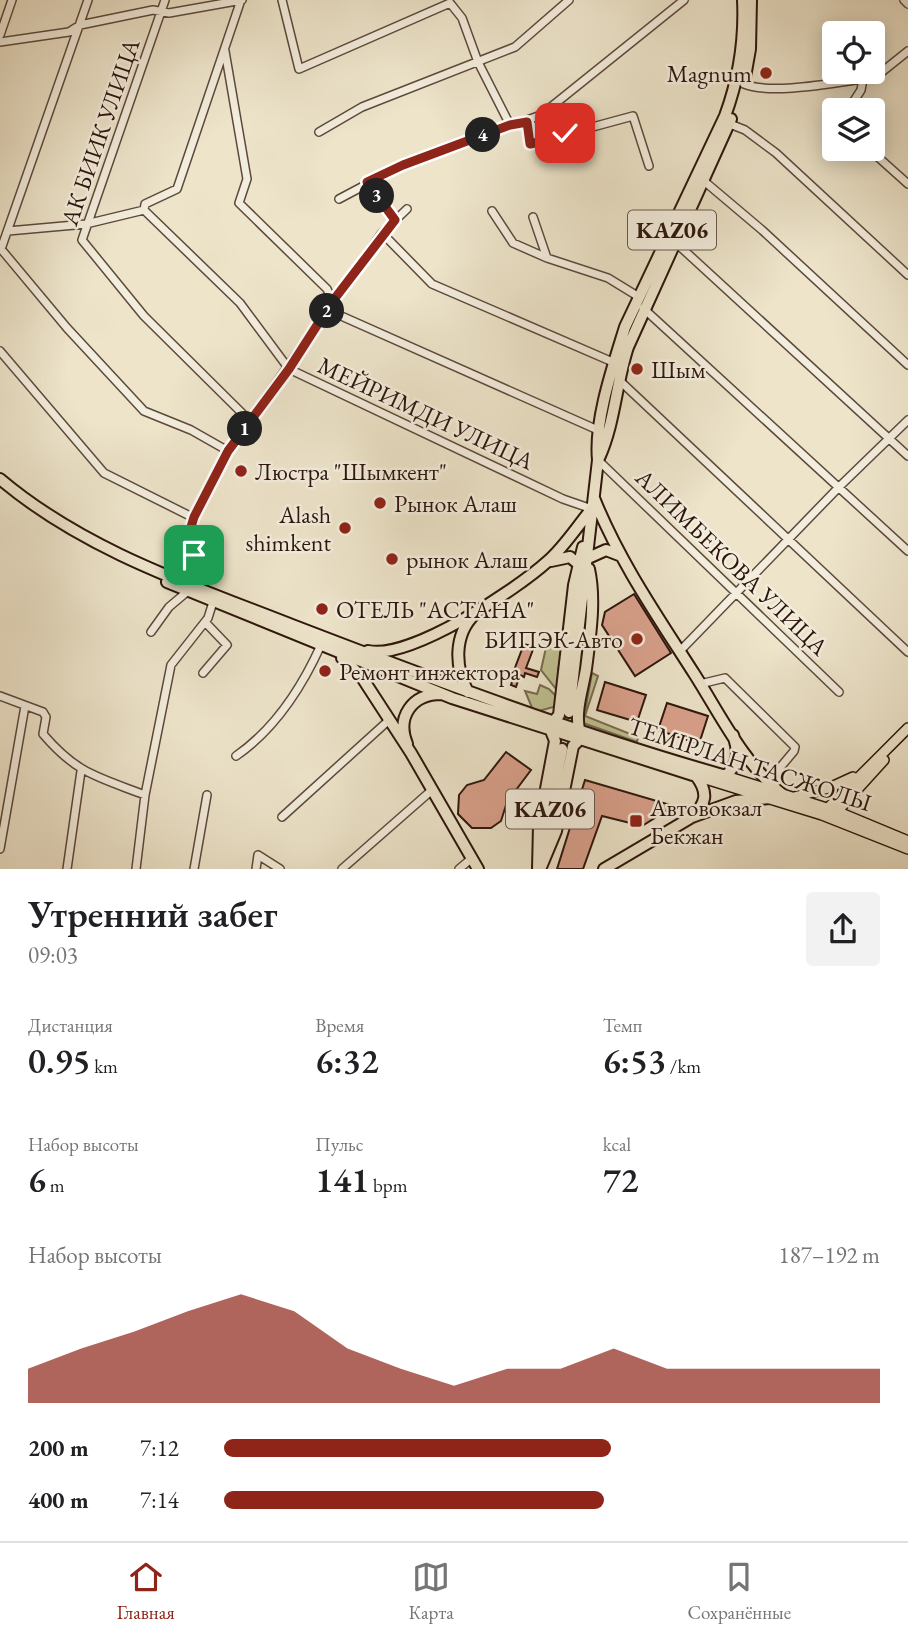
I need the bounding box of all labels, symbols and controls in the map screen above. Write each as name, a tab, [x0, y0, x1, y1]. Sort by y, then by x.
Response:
map controls	[822, 21, 885, 161]
button: locate	[822, 21, 885, 84]
street label: АК БИИК УЛИЦА	[53, 34, 147, 231]
place label: Magnum	[667, 58, 752, 89]
marker: Magnum	[758, 65, 774, 81]
button: layers	[822, 98, 885, 161]
pin	[535, 103, 595, 163]
icon: check	[546, 114, 584, 152]
pin: 4	[466, 118, 500, 152]
text: 4	[477, 122, 488, 147]
pin: 3	[360, 178, 394, 214]
text: 3	[371, 183, 382, 208]
road number: KАZ06	[628, 210, 716, 249]
pin: 2	[310, 294, 344, 328]
text: 2	[321, 298, 332, 323]
street label: МЕЙРИМДИ УЛИЦА	[313, 349, 539, 477]
place label: Шым	[651, 354, 705, 385]
marker: Шым	[629, 361, 645, 377]
pin: 1	[228, 412, 262, 446]
text: 1	[239, 416, 250, 441]
place label: Люстра "Шымкент"	[255, 456, 447, 487]
street label: АЛИМБЕКОВА УЛИЦА	[628, 461, 835, 662]
marker: Люстра "Шымкент"	[233, 463, 249, 479]
place label: Рынок Алаш	[394, 488, 517, 519]
marker: Рынок Алаш	[372, 495, 388, 511]
place label: Alash shimkent	[246, 499, 331, 558]
marker: Alash shimkent	[337, 520, 353, 536]
pin	[164, 525, 224, 585]
icon: arrive	[175, 536, 213, 574]
place label: рынок Алаш	[406, 544, 529, 575]
marker: рынок Алаш	[384, 551, 400, 567]
place label: ОТЕЛЬ "АСТАНА"	[336, 594, 534, 625]
marker: ОТЕЛЬ "АСТАНА"	[314, 601, 330, 617]
place label: БИПЭК-Авто	[484, 624, 623, 655]
marker: БИПЭК-Авто	[629, 631, 645, 647]
place label: Ремонт инжектора	[339, 656, 520, 687]
marker: Ремонт инжектора	[317, 663, 333, 679]
street label: ТЕМІРЛАН ТАСЖОЛЫ	[624, 710, 876, 818]
road number: KАZ06	[506, 790, 594, 828]
place label: Автовокзал Бекжан	[649, 792, 762, 851]
marker: Автовокзал Бекжан	[628, 813, 644, 829]
text: Утренний забег	[28, 889, 278, 938]
button: share	[806, 892, 880, 966]
text: 09:03	[28, 940, 78, 970]
text: Дистанция	[28, 1013, 113, 1038]
text: Время	[315, 1013, 364, 1038]
text: Темп	[603, 1013, 642, 1038]
text: 0.95	[28, 1038, 90, 1083]
text: 6:32	[315, 1038, 379, 1083]
text: 6:53	[603, 1038, 666, 1083]
text: km	[90, 1054, 118, 1079]
text: /km	[666, 1054, 701, 1079]
text: Набор высоты	[28, 1132, 139, 1157]
text: Пульс	[315, 1132, 363, 1157]
text: kcal	[603, 1132, 631, 1157]
text: 6	[28, 1157, 46, 1202]
text: 141	[315, 1157, 369, 1202]
text: 72	[603, 1157, 639, 1202]
text: m	[46, 1173, 65, 1198]
text: bpm	[369, 1173, 407, 1198]
text: Набор высоты	[28, 1240, 162, 1270]
text: 187–192 m	[779, 1240, 880, 1270]
text: 200 m	[28, 1433, 89, 1463]
text: 7:12	[140, 1433, 179, 1463]
text: 400 m	[28, 1485, 89, 1515]
text: 7:14	[140, 1485, 179, 1515]
tab: Главная	[117, 1558, 175, 1625]
tab: Карта	[408, 1558, 454, 1625]
tab: Сохранённые	[688, 1558, 791, 1625]

